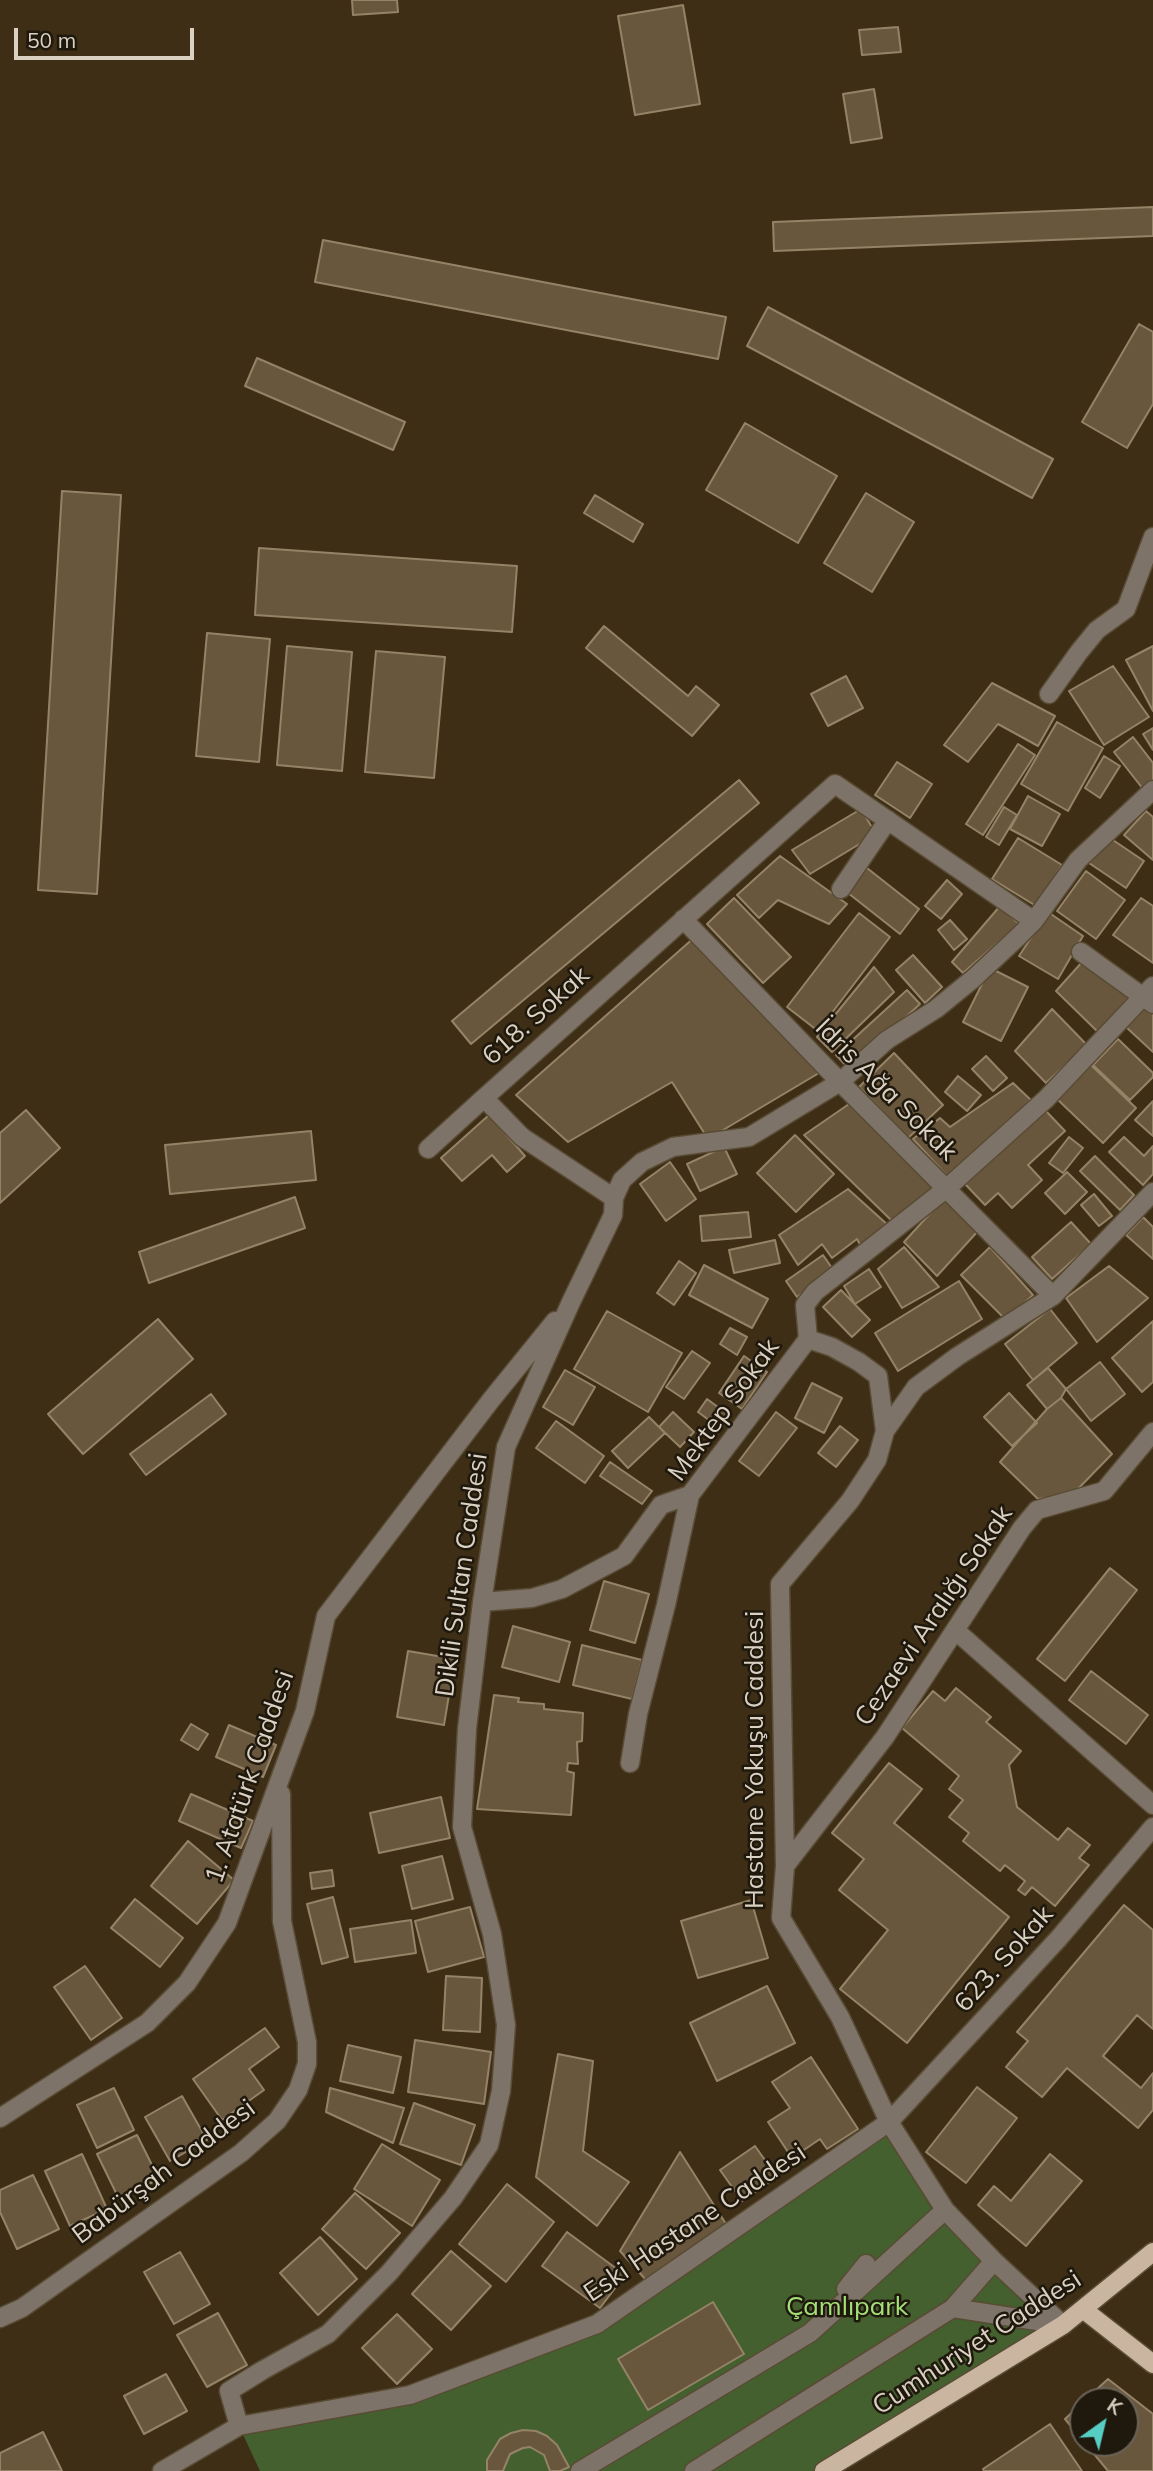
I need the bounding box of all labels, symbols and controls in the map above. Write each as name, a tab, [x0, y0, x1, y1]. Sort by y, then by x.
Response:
scale bar	[18, 14, 198, 58]
text: 50 m	[27, 27, 76, 53]
street label: 618. Sokak	[476, 960, 596, 1072]
street label: İdris Ağa Sokak	[809, 1013, 963, 1167]
street label: Mektep Sokak	[662, 1333, 786, 1487]
street label: Dikili Sultan Caddesi	[429, 1451, 495, 1699]
street label: Cezaevi Aralığı Sokak	[849, 1500, 1019, 1732]
street label: Hastane Yokuşu Caddesi	[739, 1611, 771, 1909]
street label: 1. Atatürk Caddesi	[199, 1667, 301, 1887]
street label: 623. Sokak	[948, 1899, 1060, 2019]
street label: Babürşah Caddesi	[66, 2093, 262, 2251]
street label: Eski Hastane Caddesi	[578, 2137, 812, 2309]
street label: Cumhuriyet Caddesi	[867, 2264, 1087, 2422]
park label: Çamlıpark	[786, 2291, 908, 2323]
north arrow	[1069, 2387, 1139, 2457]
text: K	[1103, 2393, 1127, 2420]

